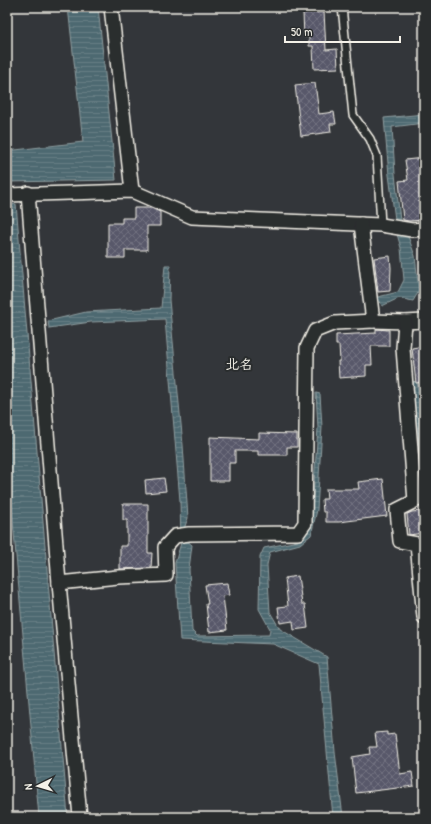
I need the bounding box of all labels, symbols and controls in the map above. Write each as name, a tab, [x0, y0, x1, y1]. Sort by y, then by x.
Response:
scale bar	[285, 18, 400, 44]
text: 50 m	[291, 23, 312, 40]
district label: 北名	[225, 354, 253, 373]
north arrow	[18, 766, 58, 806]
text: N	[21, 783, 35, 790]

